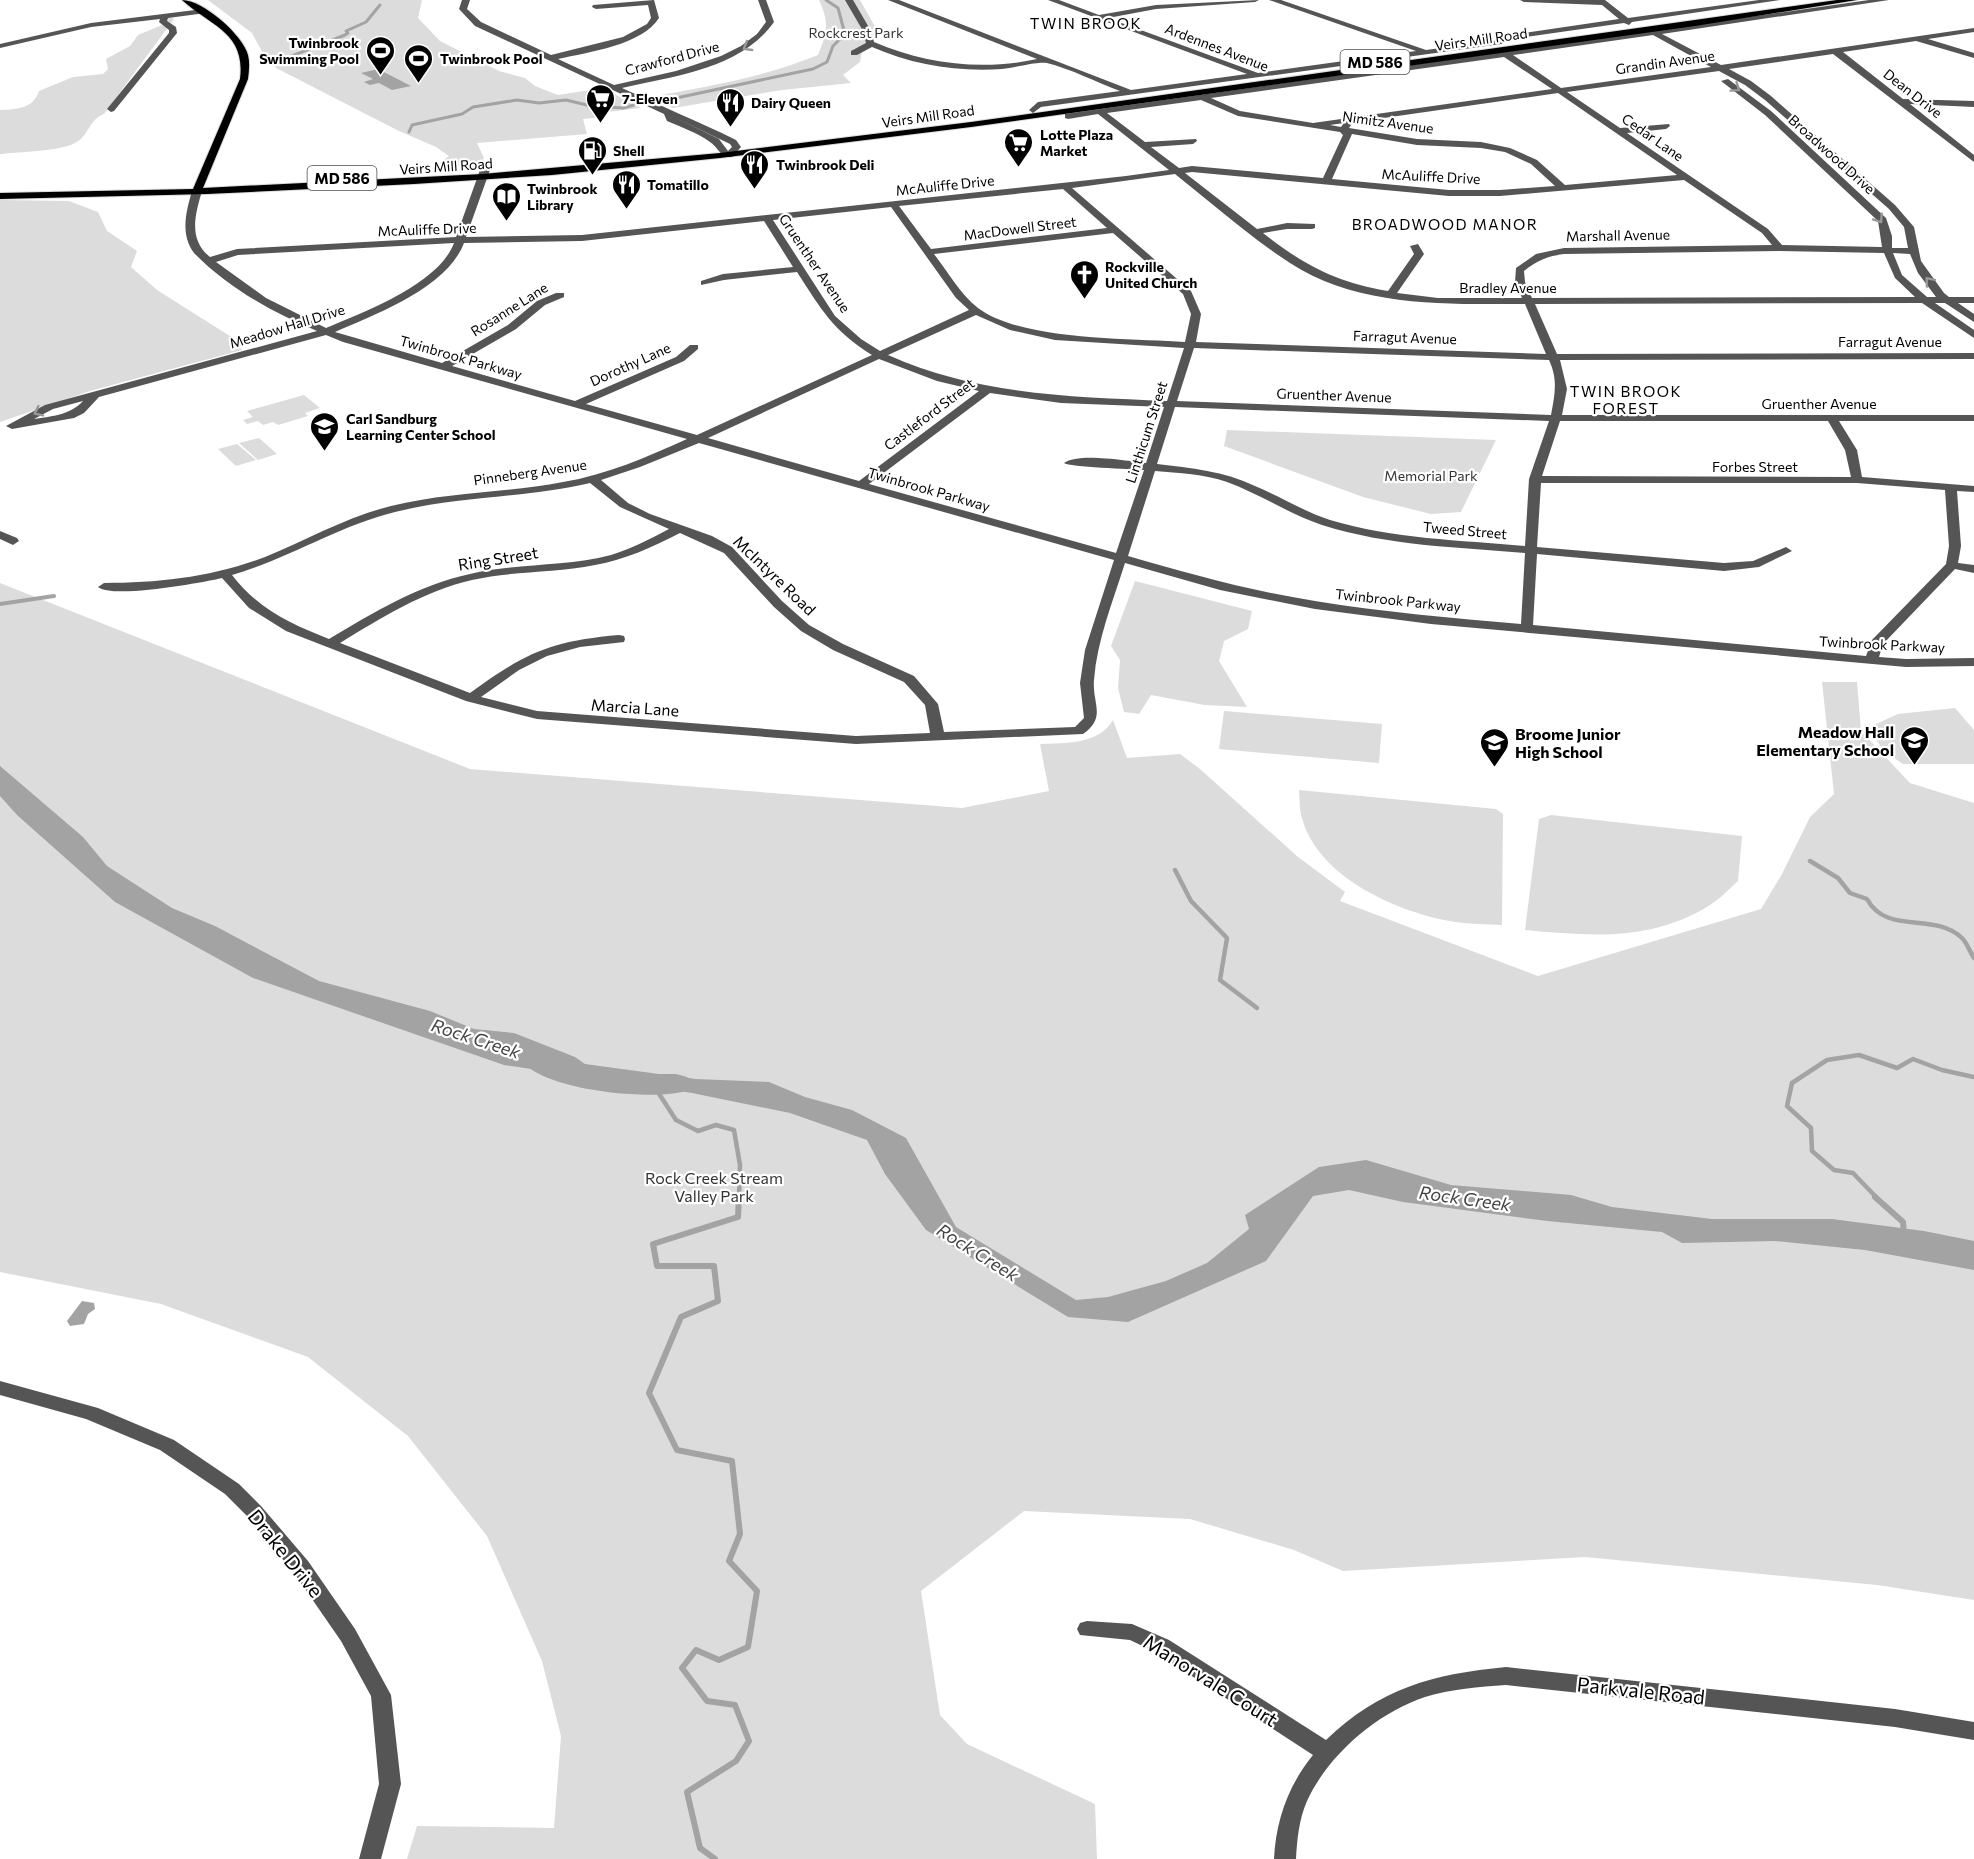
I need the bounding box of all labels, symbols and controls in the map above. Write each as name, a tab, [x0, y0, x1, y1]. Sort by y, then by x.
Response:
district label: TWIN BROOK	[1030, 14, 1142, 32]
street label: Ardennes Avenue	[1163, 19, 1271, 75]
park label: Rockcrest Park	[808, 24, 904, 41]
street label: Veirs Mill Road	[1434, 24, 1528, 54]
place label: Twinbrook Swimming Pool	[259, 34, 359, 67]
sports icon: Twinbrook Swimming Pool	[364, 34, 396, 76]
street label: Crawford Drive	[623, 37, 721, 79]
one-way arrow	[743, 39, 753, 51]
sports icon: Twinbrook Pool	[403, 42, 435, 84]
street label: Grandin Avenue	[1614, 47, 1716, 77]
place label: Twinbrook Pool	[440, 50, 543, 67]
road number: MD 586	[1340, 50, 1410, 74]
street label: Dean Drive	[1880, 65, 1946, 121]
one-way arrow	[1729, 81, 1740, 92]
supermarket icon: 7-Eleven	[585, 82, 617, 124]
restaurant icon: Dairy Queen	[714, 86, 746, 128]
place label: 7-Eleven	[622, 90, 678, 107]
place label: Dairy Queen	[751, 94, 831, 111]
street label: Veirs Mill Road	[881, 101, 975, 131]
street label: Nimitz Avenue	[1341, 107, 1435, 137]
street label: Cedar Lane	[1619, 110, 1687, 164]
street label: Broadwood Drive	[1785, 111, 1879, 197]
supermarket icon: Lotte Plaza Market	[1003, 126, 1035, 168]
place label: Lotte Plaza Market	[1040, 126, 1113, 159]
fuel station icon: Shell	[576, 134, 608, 176]
place label: Shell	[613, 142, 645, 159]
restaurant icon: Twinbrook Deli	[739, 148, 771, 190]
street label: Veirs Mill Road	[399, 154, 493, 178]
place label: Twinbrook Deli	[776, 156, 875, 173]
street label: McAuliffe Drive	[1381, 165, 1481, 187]
road number: MD 586	[308, 166, 376, 190]
restaurant icon: Tomatillo	[610, 168, 642, 210]
street label: McAuliffe Drive	[895, 171, 995, 199]
place label: Tomatillo	[647, 176, 709, 193]
library icon: Twinbrook Library	[490, 180, 522, 222]
place label: Twinbrook Library	[527, 180, 598, 213]
street label: Gruenther Avenue	[776, 211, 854, 315]
one-way arrow	[1872, 212, 1883, 223]
street label: MacDowell Street	[963, 213, 1078, 243]
district label: BROADWOOD MANOR	[1352, 215, 1538, 233]
street label: McAuliffe Drive	[377, 219, 477, 239]
street label: Marshall Avenue	[1566, 226, 1670, 244]
church icon: Rockville United Church	[1068, 258, 1100, 300]
place label: Rockville United Church	[1105, 258, 1197, 291]
one-way arrow	[1926, 277, 1937, 288]
street label: Rosanne Lane	[467, 279, 551, 339]
street label: Bradley Avenue	[1459, 279, 1557, 296]
street label: Meadow Hall Drive	[227, 300, 347, 352]
street label: Farragut Avenue	[1353, 327, 1457, 347]
street label: Twinbrook Parkway	[398, 331, 524, 383]
street label: Farragut Avenue	[1838, 333, 1942, 350]
street label: Dorothy Lane	[587, 339, 673, 389]
street label: Castleford Street	[880, 374, 978, 454]
street label: Linthicum Street	[1122, 379, 1171, 485]
district label: TWIN BROOK FOREST	[1570, 382, 1682, 417]
street label: Gruenther Avenue	[1276, 384, 1392, 406]
street label: Gruenther Avenue	[1761, 395, 1877, 412]
one-way arrow	[33, 405, 44, 417]
school or university icon: Carl Sandburg Learning Center School	[309, 410, 341, 452]
place label: Carl Sandburg Learning Center School	[346, 410, 496, 443]
street label: Pinneberg Avenue	[472, 456, 588, 488]
street label: Forbes Street	[1712, 458, 1798, 475]
street label: Twinbrook Parkway	[866, 463, 992, 515]
park label: Memorial Park	[1384, 467, 1478, 484]
street label: Tweed Street	[1422, 518, 1508, 542]
street label: McIntyre Road	[730, 531, 820, 619]
street label: Ring Street	[457, 542, 540, 574]
street label: Twinbrook Parkway	[1334, 585, 1462, 615]
street label: Twinbrook Parkway	[1818, 632, 1946, 656]
street label: Marcia Lane	[590, 694, 680, 720]
place label: Meadow Hall Elementary School	[1756, 722, 1894, 759]
place label: Broome Junior High School	[1515, 724, 1621, 761]
school or university icon: Meadow Hall Elementary School	[1899, 724, 1931, 766]
school or university icon: Broome Junior High School	[1478, 726, 1510, 768]
water label: Rock Creek	[429, 1013, 524, 1063]
park label: Rock Creek Stream Valley Park	[645, 1168, 783, 1205]
water label: Rock Creek	[1418, 1181, 1513, 1215]
water label: Rock Creek	[933, 1218, 1024, 1286]
street label: Drake Drive	[243, 1504, 329, 1602]
street label: Manorvale Court	[1139, 1629, 1283, 1731]
street label: Parkvale Road	[1576, 1671, 1706, 1709]

